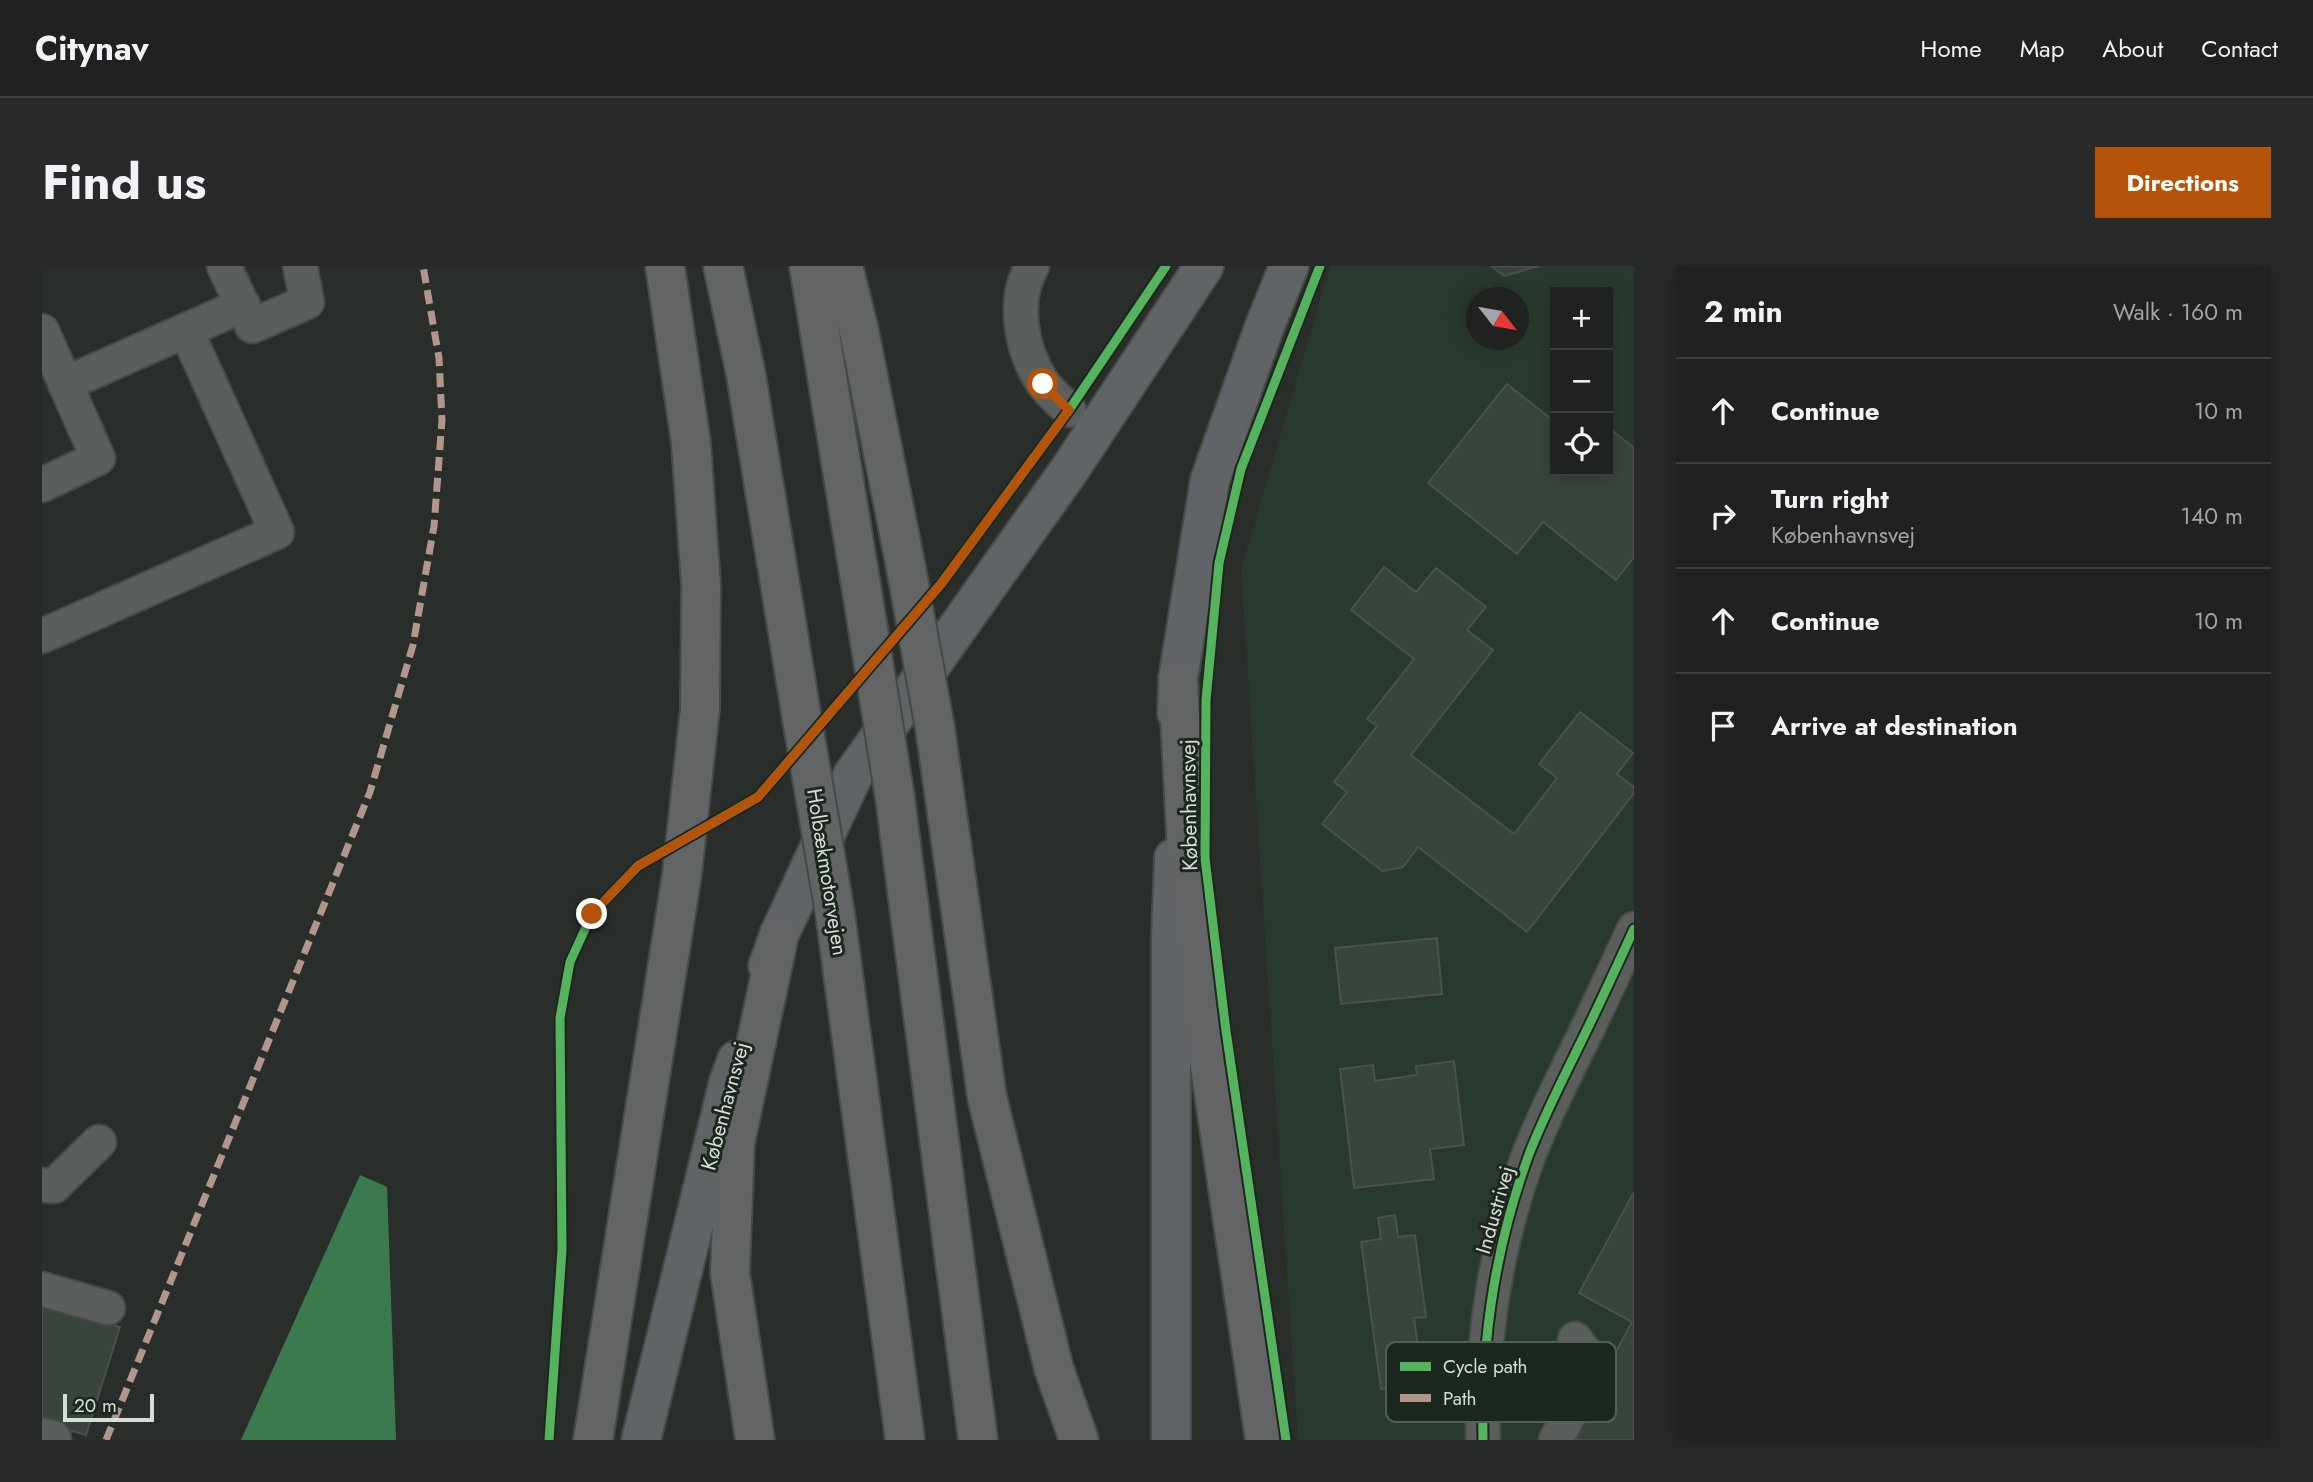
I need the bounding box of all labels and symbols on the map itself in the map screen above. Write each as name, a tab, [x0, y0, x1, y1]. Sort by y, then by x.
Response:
north arrow	[1466, 287, 1529, 350]
route start	[1027, 368, 1058, 399]
street label: Københavnsvej	[1173, 739, 1205, 871]
street label: Holbækmotorvejen	[799, 786, 855, 958]
route end	[576, 898, 607, 929]
street label: Københavnsvej	[693, 1038, 757, 1174]
street label: Industrivej	[1468, 1162, 1522, 1258]
legend	[1386, 1342, 1616, 1422]
text: Cycle path	[1443, 1353, 1528, 1380]
text: Path	[1443, 1385, 1477, 1412]
scale bar	[63, 1391, 154, 1423]

